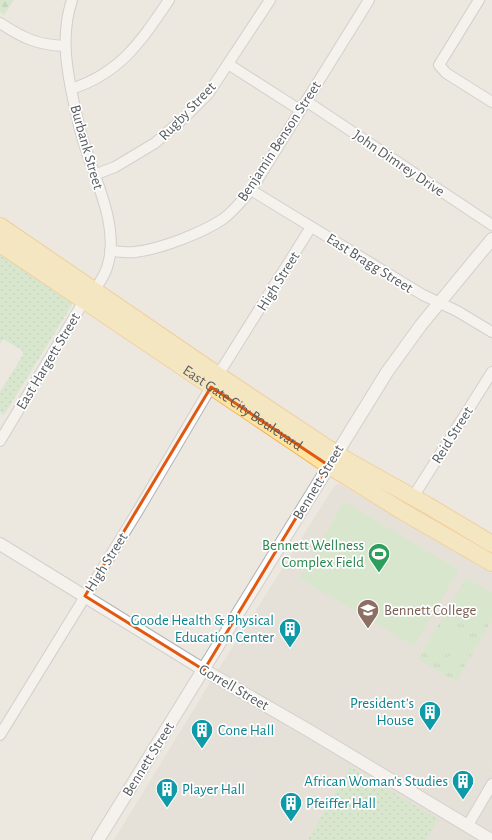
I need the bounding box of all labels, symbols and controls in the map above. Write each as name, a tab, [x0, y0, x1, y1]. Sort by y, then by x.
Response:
street label: Benjamin Benson Street	[235, 78, 324, 204]
street label: Rugby Street	[156, 79, 219, 143]
street label: Burbank Street	[67, 103, 106, 191]
street label: John Dimrey Drive	[350, 127, 447, 199]
street label: East Bragg Street	[324, 231, 416, 296]
street label: High Street	[254, 249, 303, 314]
street label: East Hargett Street	[14, 310, 83, 412]
street label: East Gate City Boulevard	[180, 363, 305, 454]
street label: Reid Street	[429, 404, 476, 466]
street label: Bennett Street	[290, 442, 347, 522]
street label: High Street	[82, 530, 131, 595]
place label: Bennett Wellness Complex Field	[262, 538, 364, 570]
sports icon: Bennett Wellness Complex Field	[366, 541, 392, 574]
school or university icon: Bennett College	[355, 597, 381, 630]
place label: Bennett College	[384, 603, 476, 618]
place label: Goode Health & Physical Education Center	[131, 613, 274, 645]
building icon: Goode Health & Physical Education Center	[277, 616, 303, 649]
street label: Gorrell Street	[196, 662, 271, 713]
place label: President's House	[350, 696, 414, 728]
building icon: President's House	[417, 699, 443, 732]
building icon: Cone Hall	[189, 717, 215, 750]
street label: Bennett Street	[120, 719, 177, 799]
place label: Cone Hall	[218, 723, 274, 738]
building icon: African Woman's Studies	[450, 768, 476, 801]
place label: African Woman's Studies	[304, 774, 448, 789]
building icon: Player Hall	[154, 776, 180, 809]
place label: Player Hall	[182, 782, 245, 797]
building icon: Pfeiffer Hall	[278, 790, 304, 823]
place label: Pfeiffer Hall	[306, 796, 376, 811]

